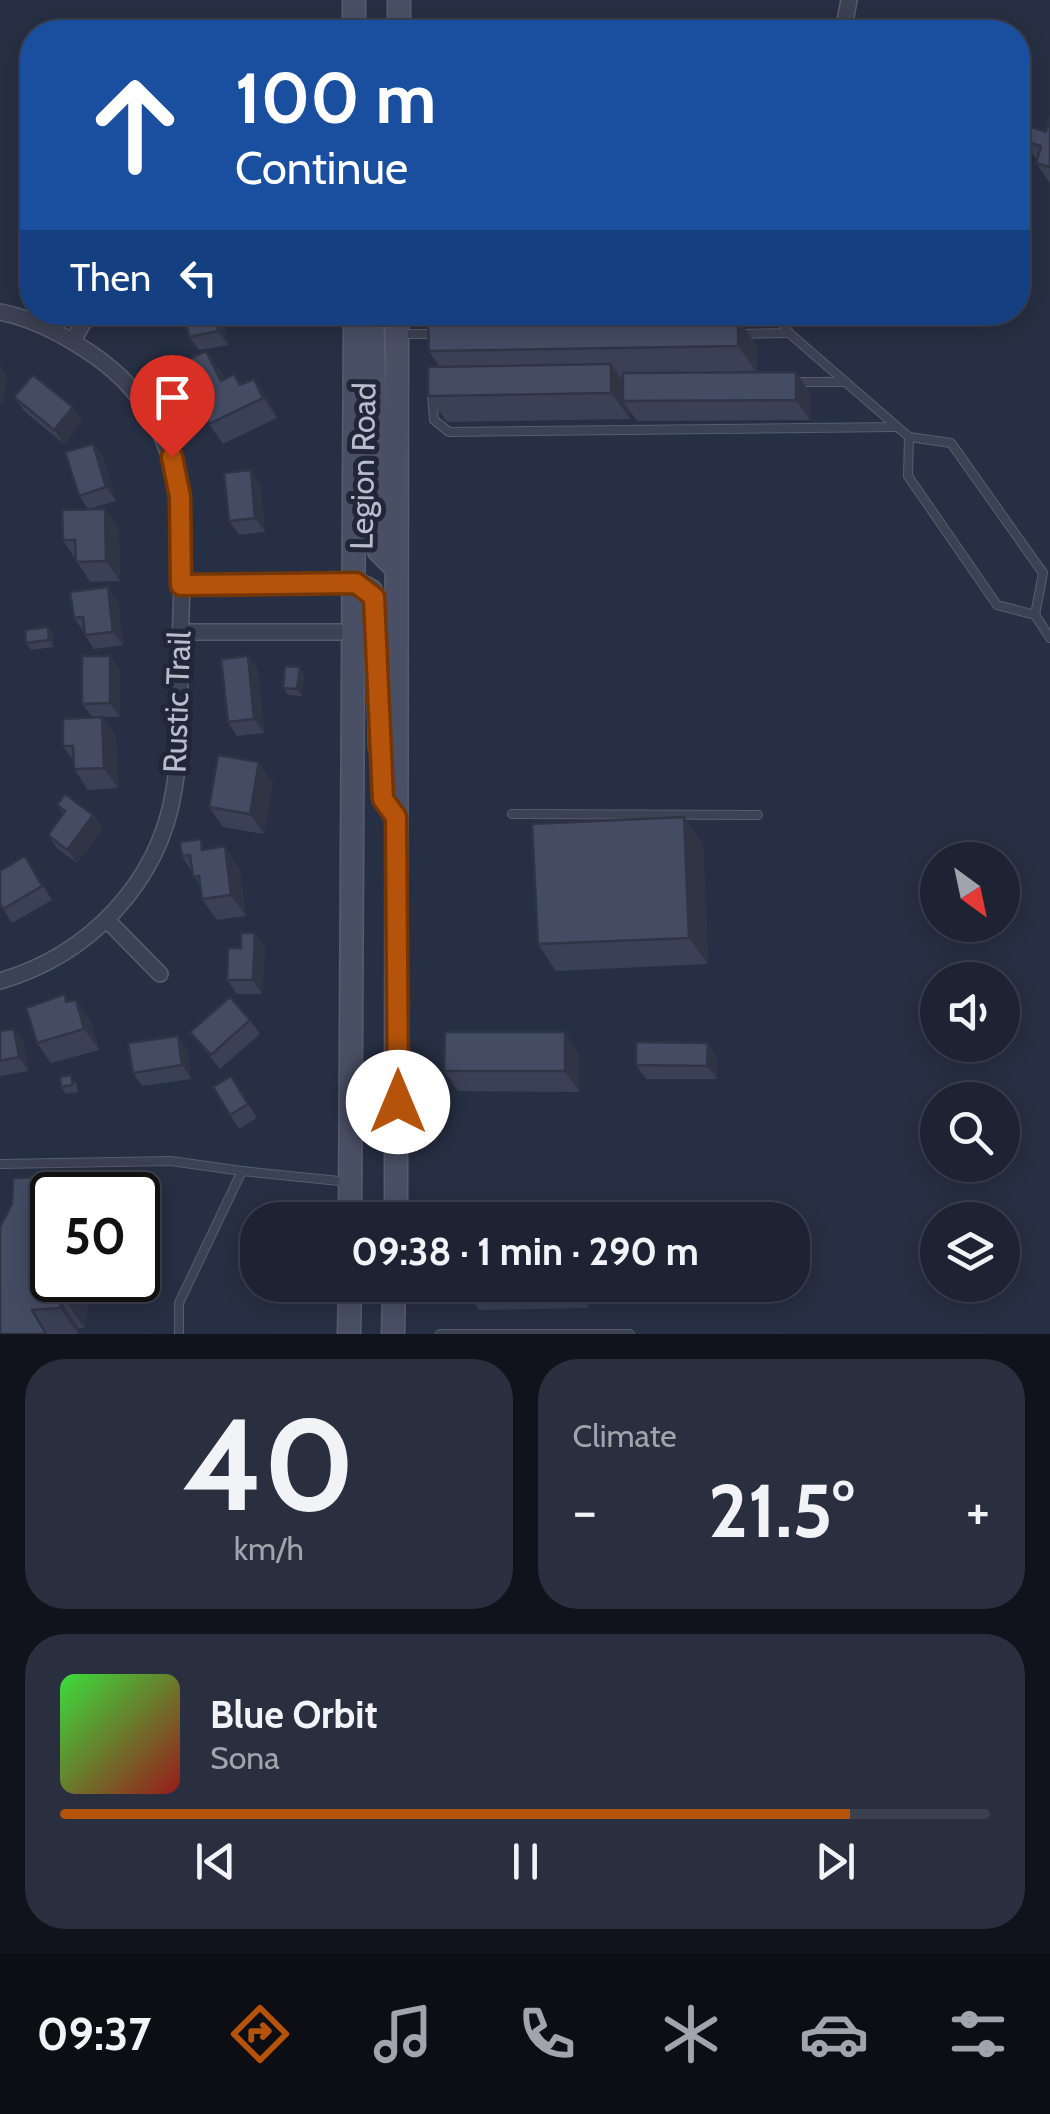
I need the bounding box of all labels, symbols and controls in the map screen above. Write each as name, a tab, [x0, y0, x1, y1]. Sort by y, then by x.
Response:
text: 100 m	[235, 55, 436, 141]
icon: ahead	[70, 60, 200, 190]
text: Continue	[235, 141, 408, 195]
icon: left	[171, 250, 226, 305]
text: Then	[70, 254, 151, 301]
pin	[130, 355, 215, 458]
icon: arrive	[145, 370, 200, 425]
street label: Legion Road	[342, 382, 383, 550]
street label: Rustic Trail	[155, 630, 198, 774]
north arrow	[920, 842, 1020, 942]
map controls	[920, 842, 1020, 1302]
button: sound	[920, 962, 1020, 1062]
position arrow	[346, 1050, 450, 1154]
button: search	[920, 1082, 1020, 1182]
speed limit sign: 50	[30, 1172, 160, 1302]
button: layers	[920, 1202, 1020, 1302]
text: 09:38 · 1 min · 290 m	[351, 1228, 699, 1275]
text: 40	[182, 1385, 355, 1543]
text: Climate	[573, 1416, 677, 1455]
text: 21.5°	[708, 1465, 854, 1556]
text: −	[573, 1477, 597, 1544]
text: +	[966, 1477, 990, 1544]
text: km/h	[234, 1529, 304, 1568]
text: Blue Orbit	[210, 1691, 378, 1738]
text: Sona	[210, 1738, 280, 1777]
icon: previous	[188, 1834, 243, 1889]
icon: pause	[498, 1834, 553, 1889]
icon: next	[808, 1834, 863, 1889]
icon: directions	[225, 1999, 295, 2069]
icon: music	[368, 1999, 438, 2069]
icon: phone	[512, 1999, 582, 2069]
icon: climate	[656, 1999, 726, 2069]
icon: car	[799, 1999, 869, 2069]
icon: filters	[943, 1999, 1013, 2069]
text: 09:37	[37, 2007, 151, 2061]

